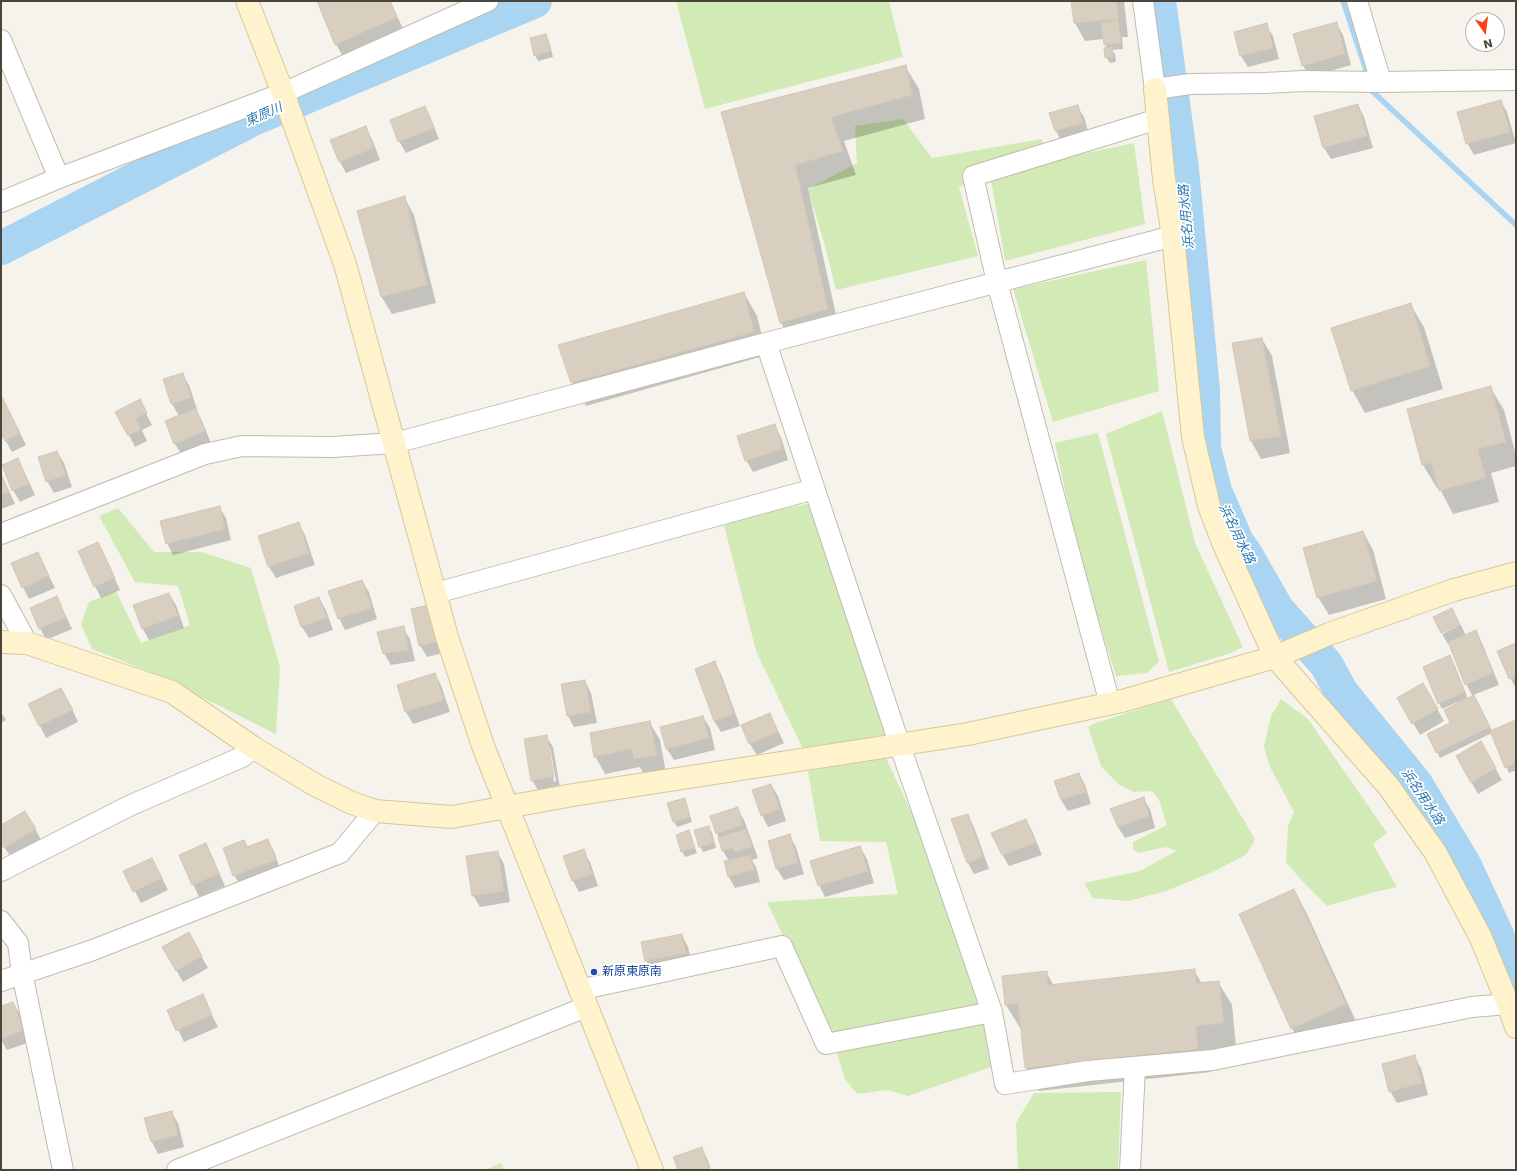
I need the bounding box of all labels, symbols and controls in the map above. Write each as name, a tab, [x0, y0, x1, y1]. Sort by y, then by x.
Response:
north arrow	[1465, 12, 1505, 52]
text: N	[1482, 36, 1494, 51]
water label: 東原川	[243, 100, 285, 130]
water label: 浜名用水路	[1176, 184, 1198, 250]
water label: 浜名用水路	[1215, 501, 1257, 567]
water label: 浜名用水路	[1397, 766, 1447, 828]
place label: 新原東原南	[602, 965, 662, 979]
marker: 新原東原南	[589, 967, 599, 977]

